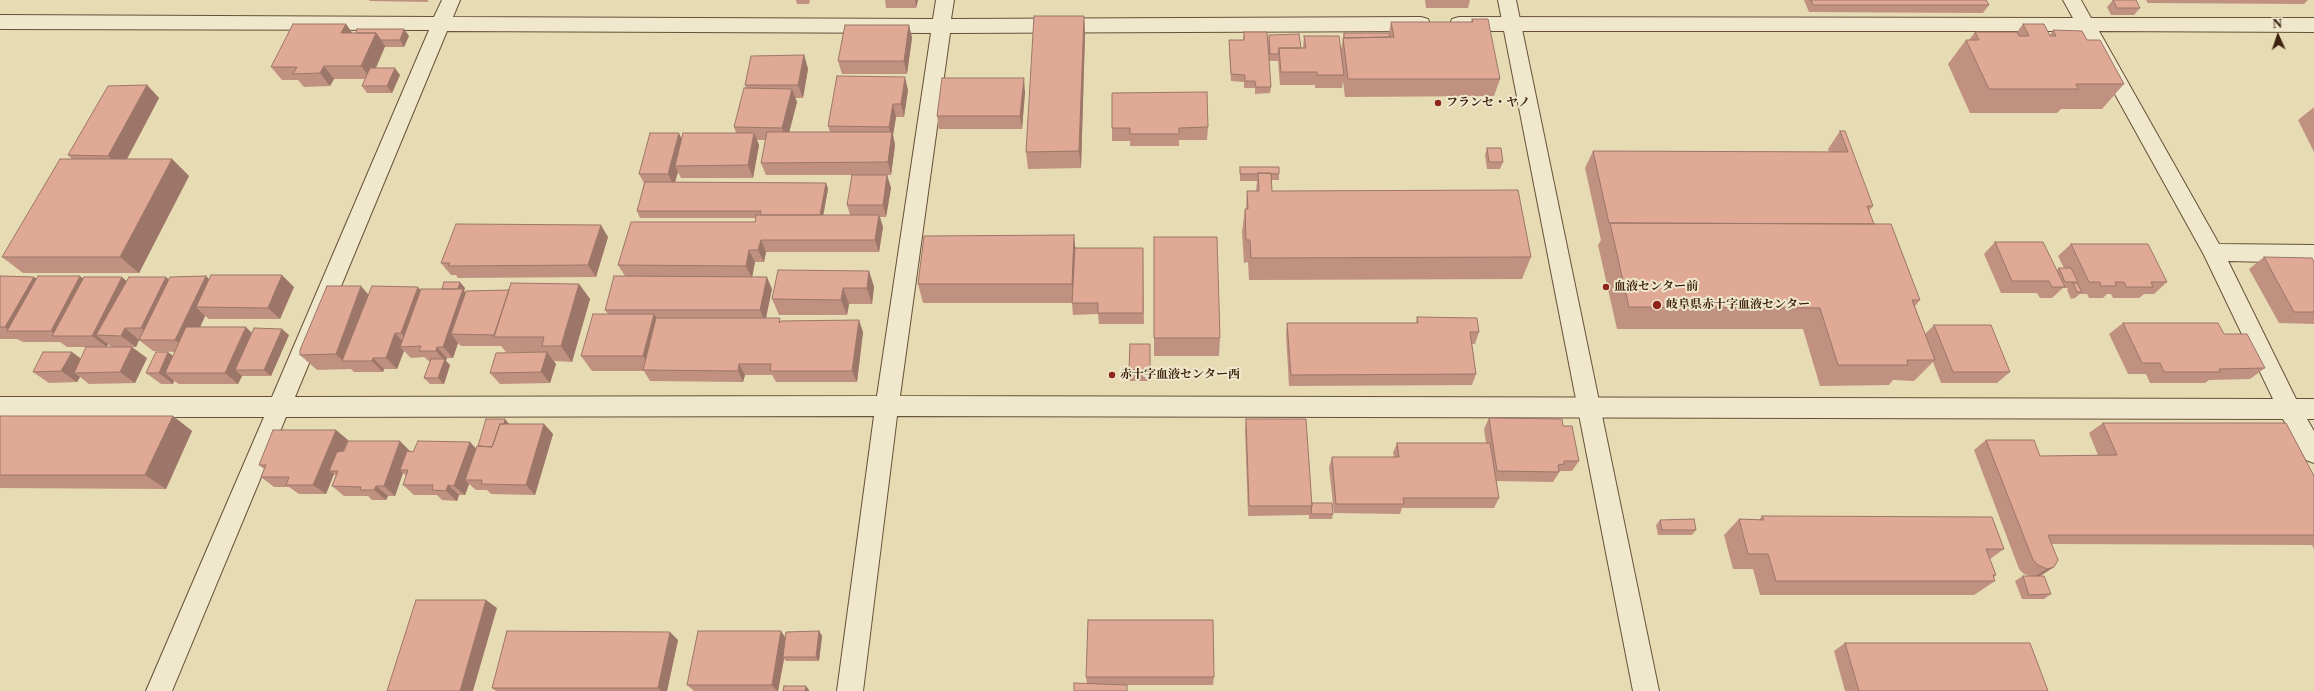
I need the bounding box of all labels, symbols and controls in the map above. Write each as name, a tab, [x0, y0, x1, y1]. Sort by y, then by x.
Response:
north arrow	[2258, 16, 2298, 56]
text: N	[2272, 17, 2283, 31]
place label: フランセ・ヤノ	[1446, 96, 1530, 110]
marker: フランセ・ヤノ	[1433, 98, 1443, 108]
place label: 血液センター前	[1614, 280, 1698, 294]
marker: 血液センター前	[1601, 282, 1611, 292]
place label: 岐阜県赤十字血液センター	[1666, 298, 1810, 312]
marker: 岐阜県赤十字血液センター	[1651, 299, 1663, 311]
place label: 赤十字血液センター西	[1120, 368, 1240, 382]
marker: 赤十字血液センター西	[1107, 370, 1117, 380]

